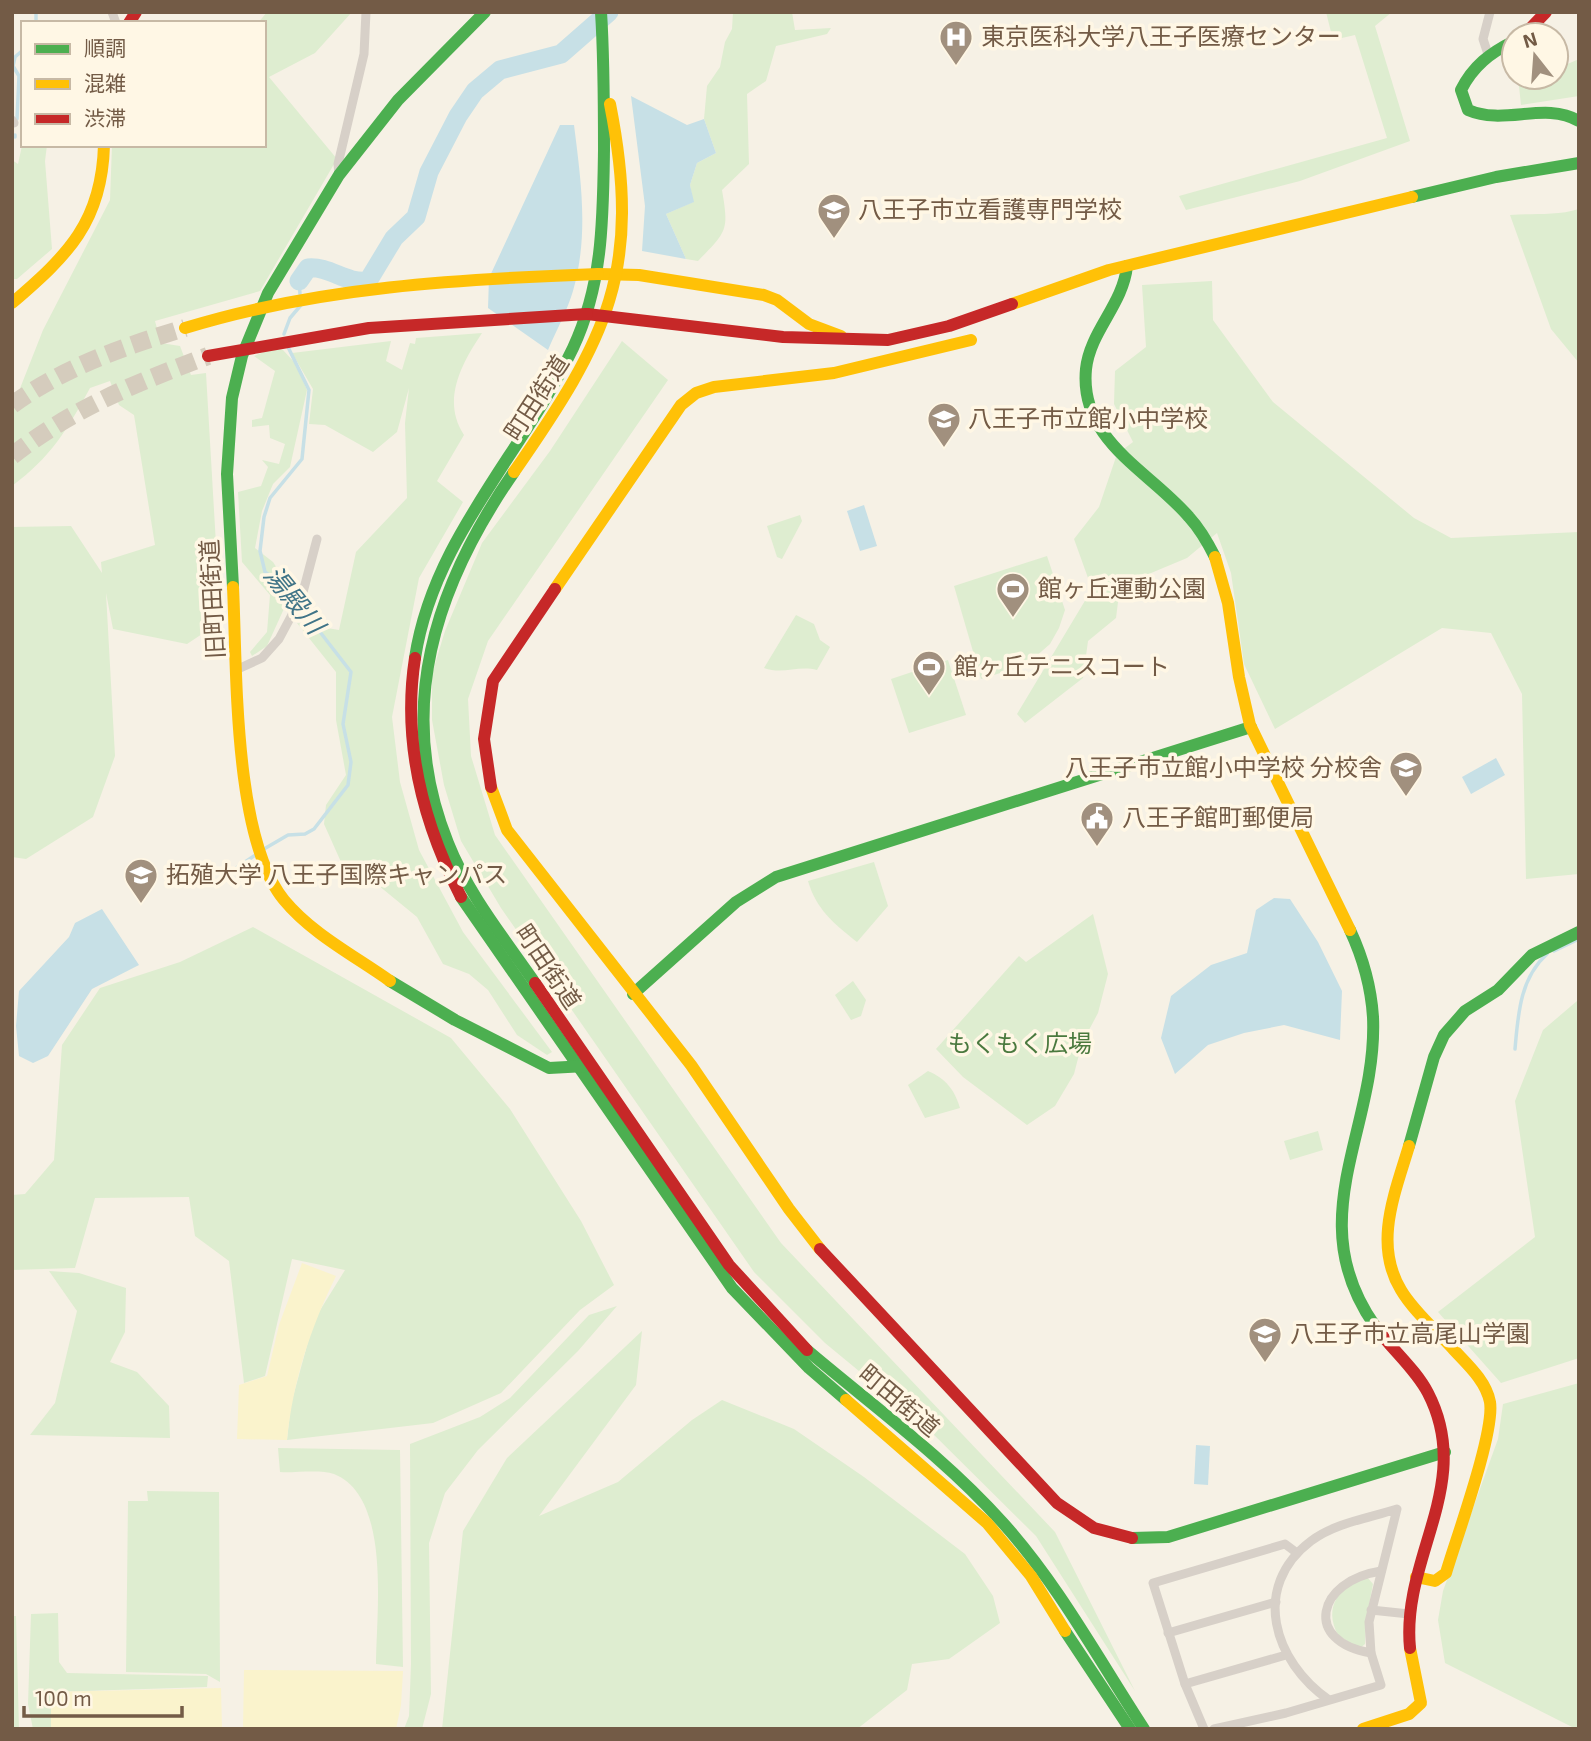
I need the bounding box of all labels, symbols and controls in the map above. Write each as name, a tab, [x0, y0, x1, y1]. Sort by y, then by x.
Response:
hospital icon: 東京医科大学八王子医療センター	[937, 18, 975, 67]
legend	[21, 21, 266, 147]
place label: 東京医科大学八王子医療センター	[981, 21, 1341, 50]
north arrow	[1500, 21, 1570, 91]
text: N	[1520, 26, 1540, 52]
text: 順調	[84, 35, 126, 60]
text: 混雑	[84, 70, 126, 95]
text: 渋滞	[84, 105, 126, 130]
school or university icon: 八王子市立看護専門学校	[815, 191, 853, 240]
place label: 八王子市立看護専門学校	[858, 194, 1122, 223]
street label: 町田街道	[497, 349, 574, 445]
school or university icon: 八王子市立館小中学校	[925, 400, 963, 449]
place label: 八王子市立館小中学校	[968, 403, 1208, 432]
street label: 旧町田街道	[194, 538, 229, 660]
water label: 湯殿川	[259, 559, 334, 641]
sports icon: 館ヶ丘運動公園	[994, 570, 1032, 619]
place label: 館ヶ丘運動公園	[1038, 573, 1206, 602]
sports icon: 館ヶ丘テニスコート	[910, 648, 948, 697]
place label: 館ヶ丘テニスコート	[954, 651, 1170, 680]
school or university icon: 八王子市立館小中学校 分校舎	[1387, 749, 1425, 798]
place label: 八王子市立館小中学校 分校舎	[1065, 752, 1382, 781]
public building icon: 八王子館町郵便局	[1078, 799, 1116, 848]
place label: 八王子館町郵便局	[1122, 802, 1314, 831]
school or university icon: 拓殖大学 八王子国際キャンパス	[122, 856, 160, 905]
place label: 拓殖大学 八王子国際キャンパス	[166, 859, 507, 888]
street label: 町田街道	[510, 918, 588, 1014]
park label: もくもく広場	[948, 1028, 1092, 1057]
school or university icon: 八王子市立高尾山学園	[1246, 1315, 1284, 1364]
place label: 八王子市立高尾山学園	[1290, 1318, 1530, 1347]
street label: 町田街道	[854, 1358, 946, 1442]
scale bar	[24, 1674, 182, 1718]
text: 100 m	[35, 1685, 92, 1710]

